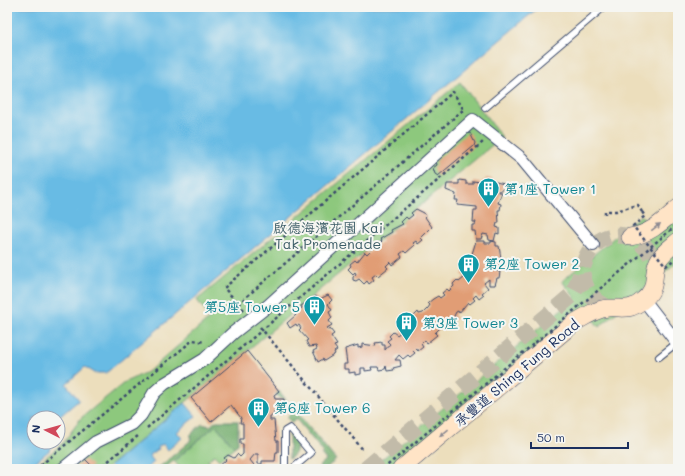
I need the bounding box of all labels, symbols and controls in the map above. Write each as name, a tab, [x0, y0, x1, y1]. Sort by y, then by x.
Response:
building icon: 第1座 Tower 1	[476, 176, 502, 209]
place label: 第1座 Tower 1	[504, 179, 596, 198]
park label: 啟德海濱花園 Kai Tak Promenade	[273, 218, 383, 253]
one-way arrow	[651, 222, 662, 231]
building icon: 第2座 Tower 2	[456, 251, 482, 284]
place label: 第2座 Tower 2	[484, 254, 579, 273]
building icon: 第5座 Tower 5	[302, 294, 328, 327]
place label: 第5座 Tower 5	[204, 297, 300, 316]
building icon: 第3座 Tower 3	[393, 310, 419, 343]
place label: 第3座 Tower 3	[422, 313, 518, 332]
street label: 承豐道 Shing Fung Road	[450, 315, 583, 431]
building icon: 第6座 Tower 6	[246, 395, 272, 428]
place label: 第6座 Tower 6	[274, 398, 371, 417]
north arrow	[26, 410, 66, 450]
text: N	[28, 424, 43, 434]
scale bar	[531, 424, 628, 450]
one-way arrow	[439, 428, 450, 437]
text: 50 m	[537, 429, 565, 445]

